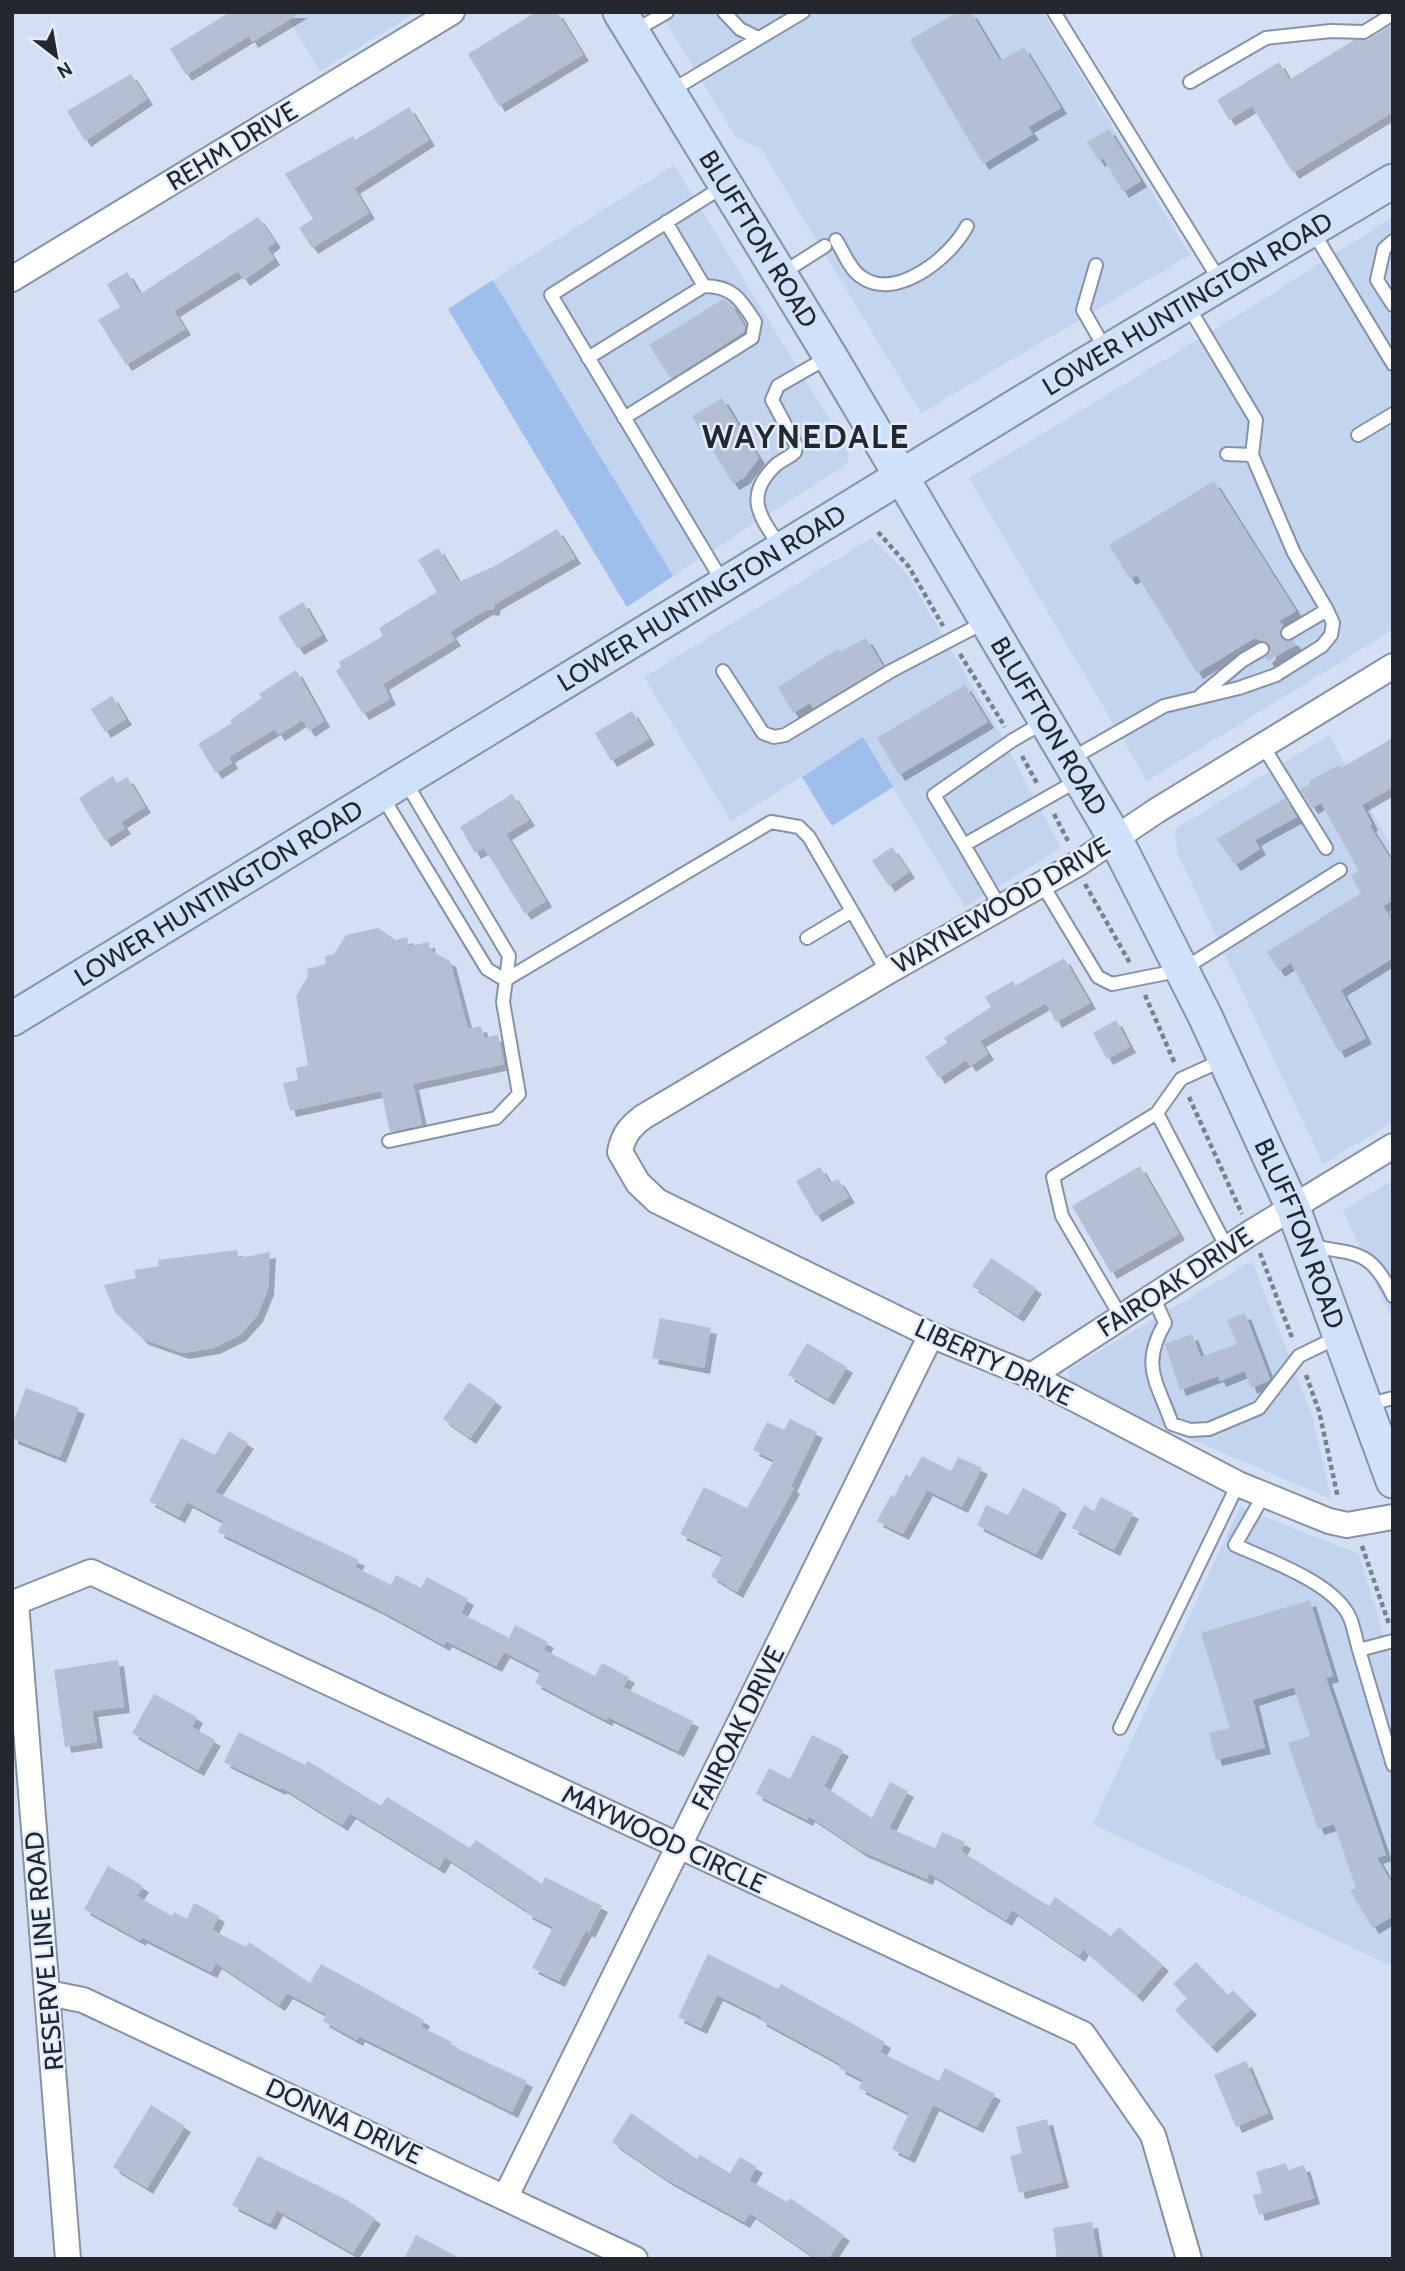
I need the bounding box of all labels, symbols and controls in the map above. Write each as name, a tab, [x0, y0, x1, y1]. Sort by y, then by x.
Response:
north arrow	[21, 21, 91, 91]
text: N	[53, 57, 76, 83]
street label: REHM DRIVE	[161, 94, 303, 198]
street label: BLUFFTON ROAD	[692, 144, 825, 334]
street label: LOWER HUNTINGTON ROAD	[1036, 205, 1338, 402]
district label: WAYNEDALE	[702, 416, 910, 456]
street label: LOWER HUNTINGTON ROAD	[552, 498, 852, 698]
street label: BLUFFTON ROAD	[984, 631, 1114, 821]
street label: LOWER HUNTINGTON ROAD	[68, 793, 369, 993]
street label: WAYNEWOOD DRIVE	[886, 830, 1116, 980]
street label: BLUFFTON ROAD	[1247, 1133, 1352, 1333]
street label: FAIROAK DRIVE	[1091, 1220, 1259, 1344]
street label: LIBERTY DRIVE	[910, 1311, 1078, 1413]
street label: FAIROAK DRIVE	[685, 1641, 791, 1815]
street label: MAYWOOD CIRCLE	[557, 1778, 771, 1900]
street label: RESERVE LINE ROAD	[18, 1830, 70, 2072]
street label: DONNA DRIVE	[261, 2071, 427, 2171]

